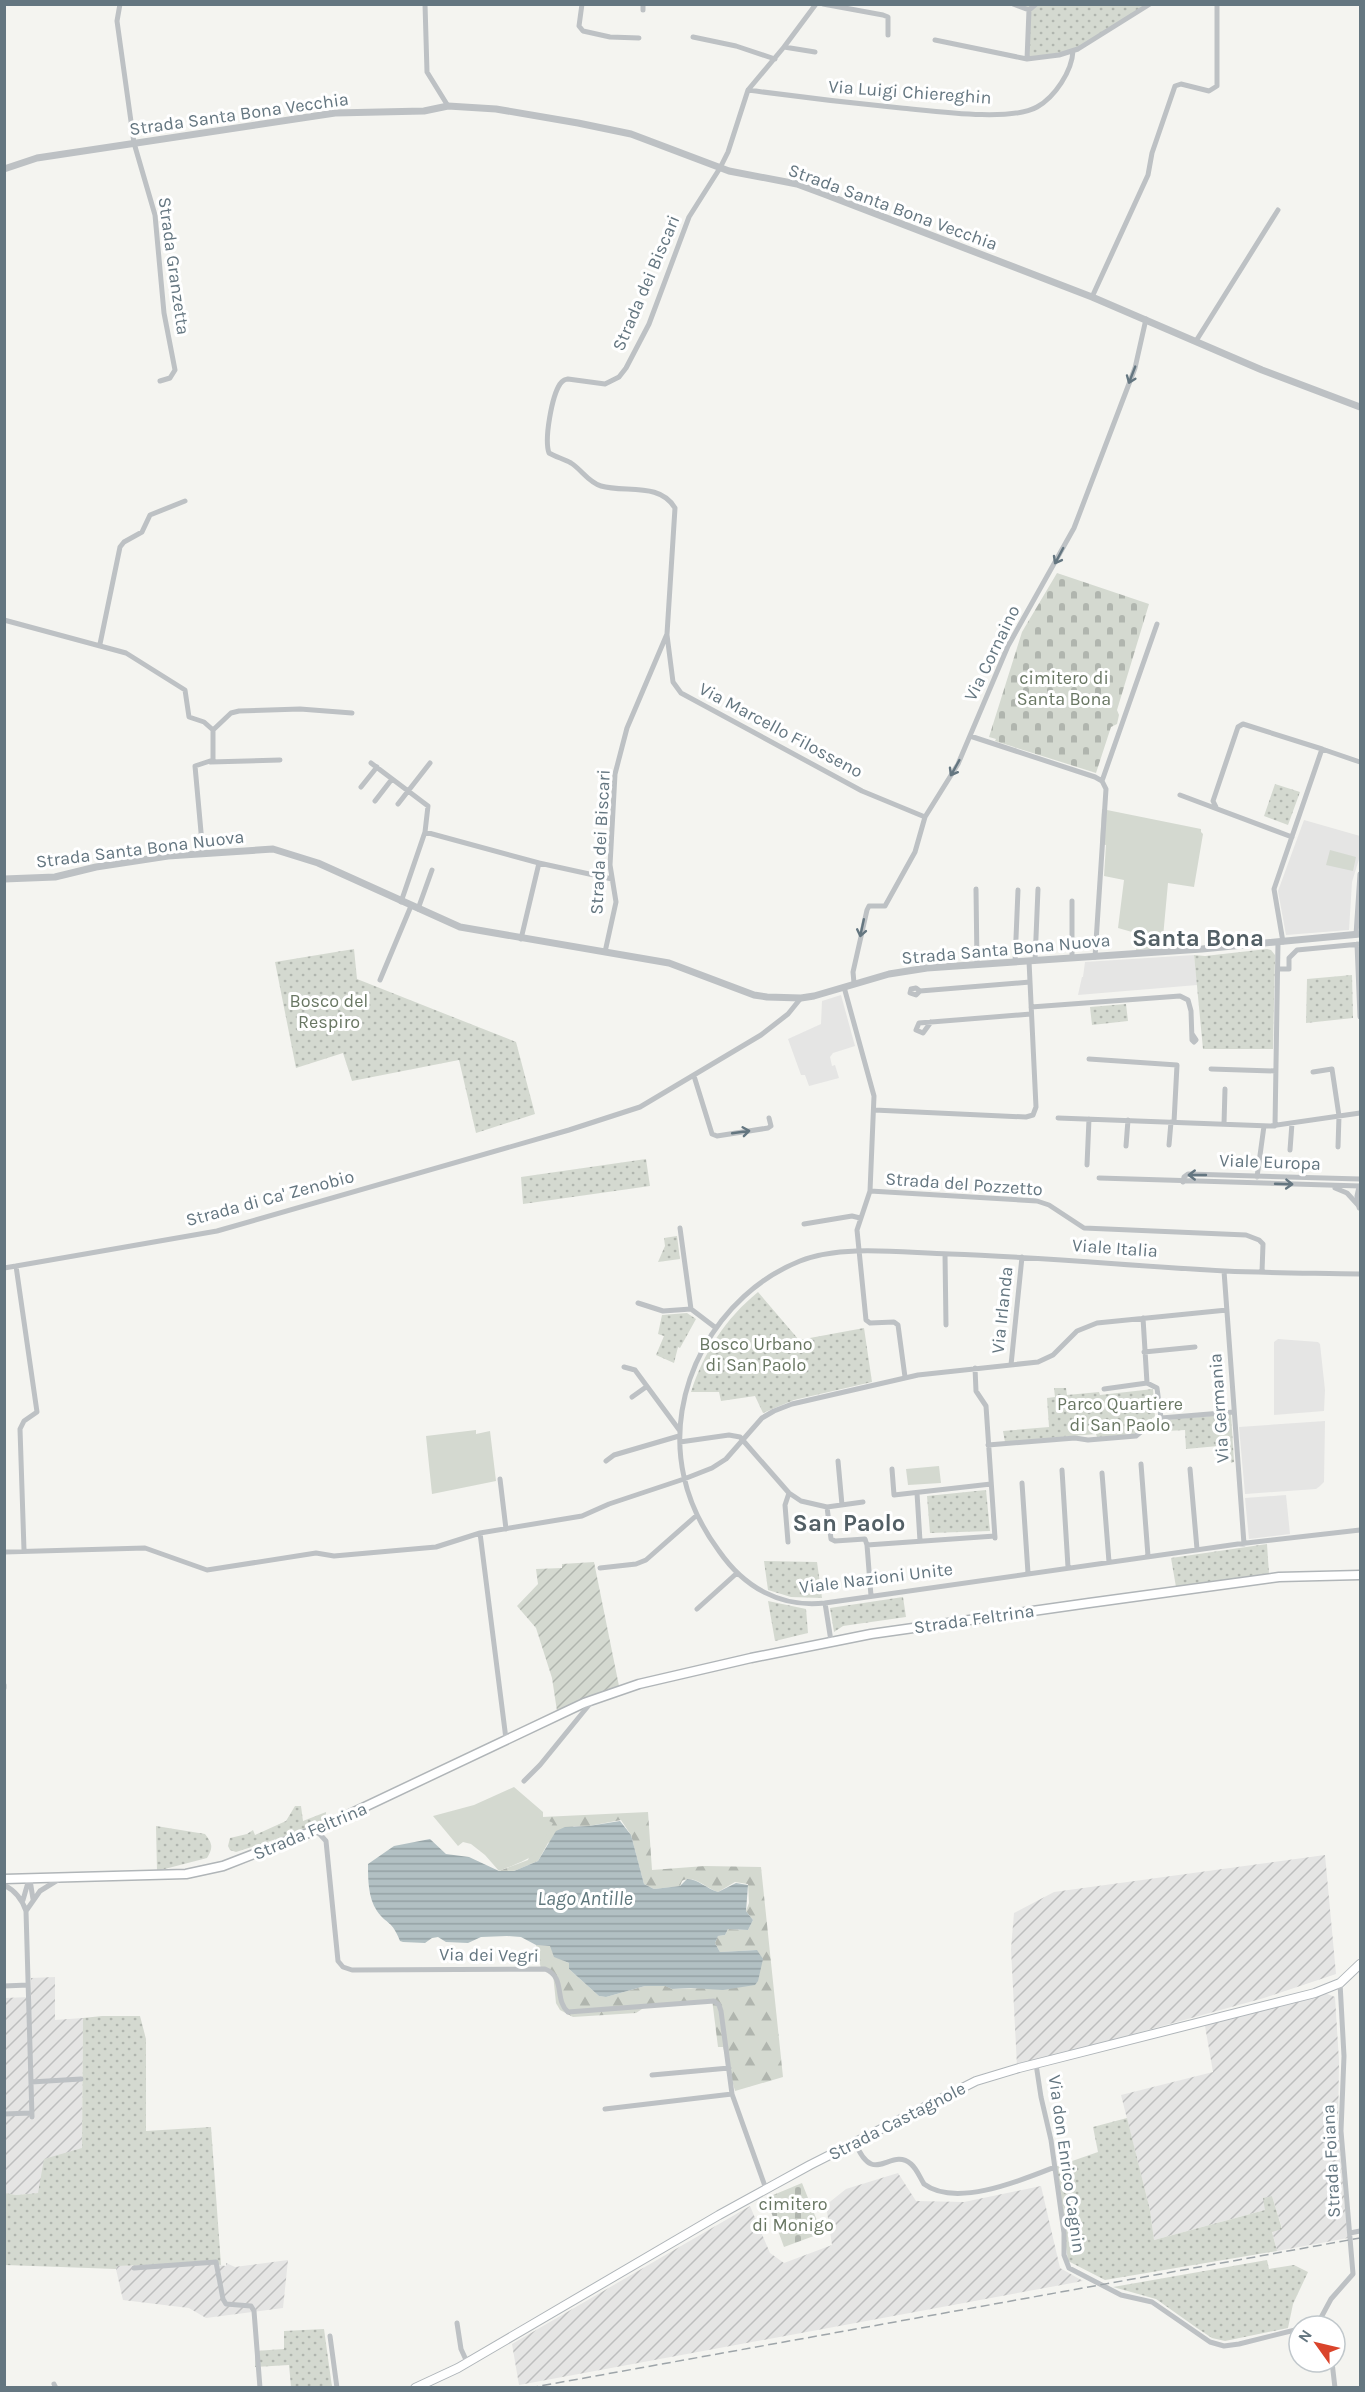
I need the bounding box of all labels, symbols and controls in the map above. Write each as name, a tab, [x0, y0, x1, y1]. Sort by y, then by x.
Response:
street label: Via Luigi Chiereghin	[828, 75, 992, 109]
street label: Strada Santa Bona Vecchia	[128, 88, 350, 140]
street label: Strada Santa Bona Vecchia	[785, 159, 1001, 255]
street label: Strada Granzetta	[153, 196, 195, 336]
street label: Strada dei Biscari	[607, 212, 685, 354]
one-way arrow	[1126, 366, 1137, 384]
one-way arrow	[1053, 546, 1064, 564]
street label: Via Cornaino	[959, 601, 1025, 705]
park label: cimitero di Santa Bona	[1017, 667, 1111, 710]
street label: Via Marcello Filosseno	[695, 677, 867, 783]
one-way arrow	[949, 759, 961, 776]
street label: Strada dei Biscari	[585, 769, 615, 915]
street label: Strada Santa Bona Nuova	[35, 825, 245, 873]
one-way arrow	[856, 918, 867, 937]
district label: Santa Bona	[1132, 924, 1264, 952]
street label: Strada Santa Bona Nuova	[901, 929, 1111, 969]
park label: Bosco del Respiro	[290, 990, 368, 1033]
one-way arrow	[731, 1127, 751, 1138]
street label: Viale Europa	[1219, 1149, 1321, 1175]
street label: Strada di Ca' Zenobio	[183, 1165, 357, 1231]
street label: Strada del Pozzetto	[885, 1168, 1043, 1200]
one-way arrow	[1187, 1169, 1207, 1181]
one-way arrow	[1273, 1179, 1293, 1190]
street label: Viale Italia	[1071, 1234, 1159, 1262]
street label: Via Irlanda	[986, 1265, 1018, 1355]
park label: Bosco Urbano di San Paolo	[699, 1333, 813, 1376]
street label: Via Germania	[1204, 1352, 1234, 1464]
park label: Parco Quartiere di San Paolo	[1057, 1393, 1183, 1436]
district label: San Paolo	[793, 1509, 905, 1537]
street label: Viale Nazioni Unite	[798, 1558, 954, 1598]
street label: Strada Feltrina	[912, 1600, 1036, 1638]
street label: Strada Feltrina	[250, 1797, 370, 1865]
water label: Lago Antille	[537, 1887, 633, 1910]
street label: Via dei Vegri	[439, 1943, 539, 1967]
street label: Via don Enrico Cagnin	[1044, 2073, 1090, 2255]
street label: Strada Castagnole	[825, 2077, 969, 2165]
street label: Strada Foiana	[1317, 2104, 1345, 2218]
park label: cimitero di Monigo	[752, 2193, 834, 2236]
north arrow	[1287, 2314, 1347, 2374]
text: N	[1294, 2326, 1316, 2346]

